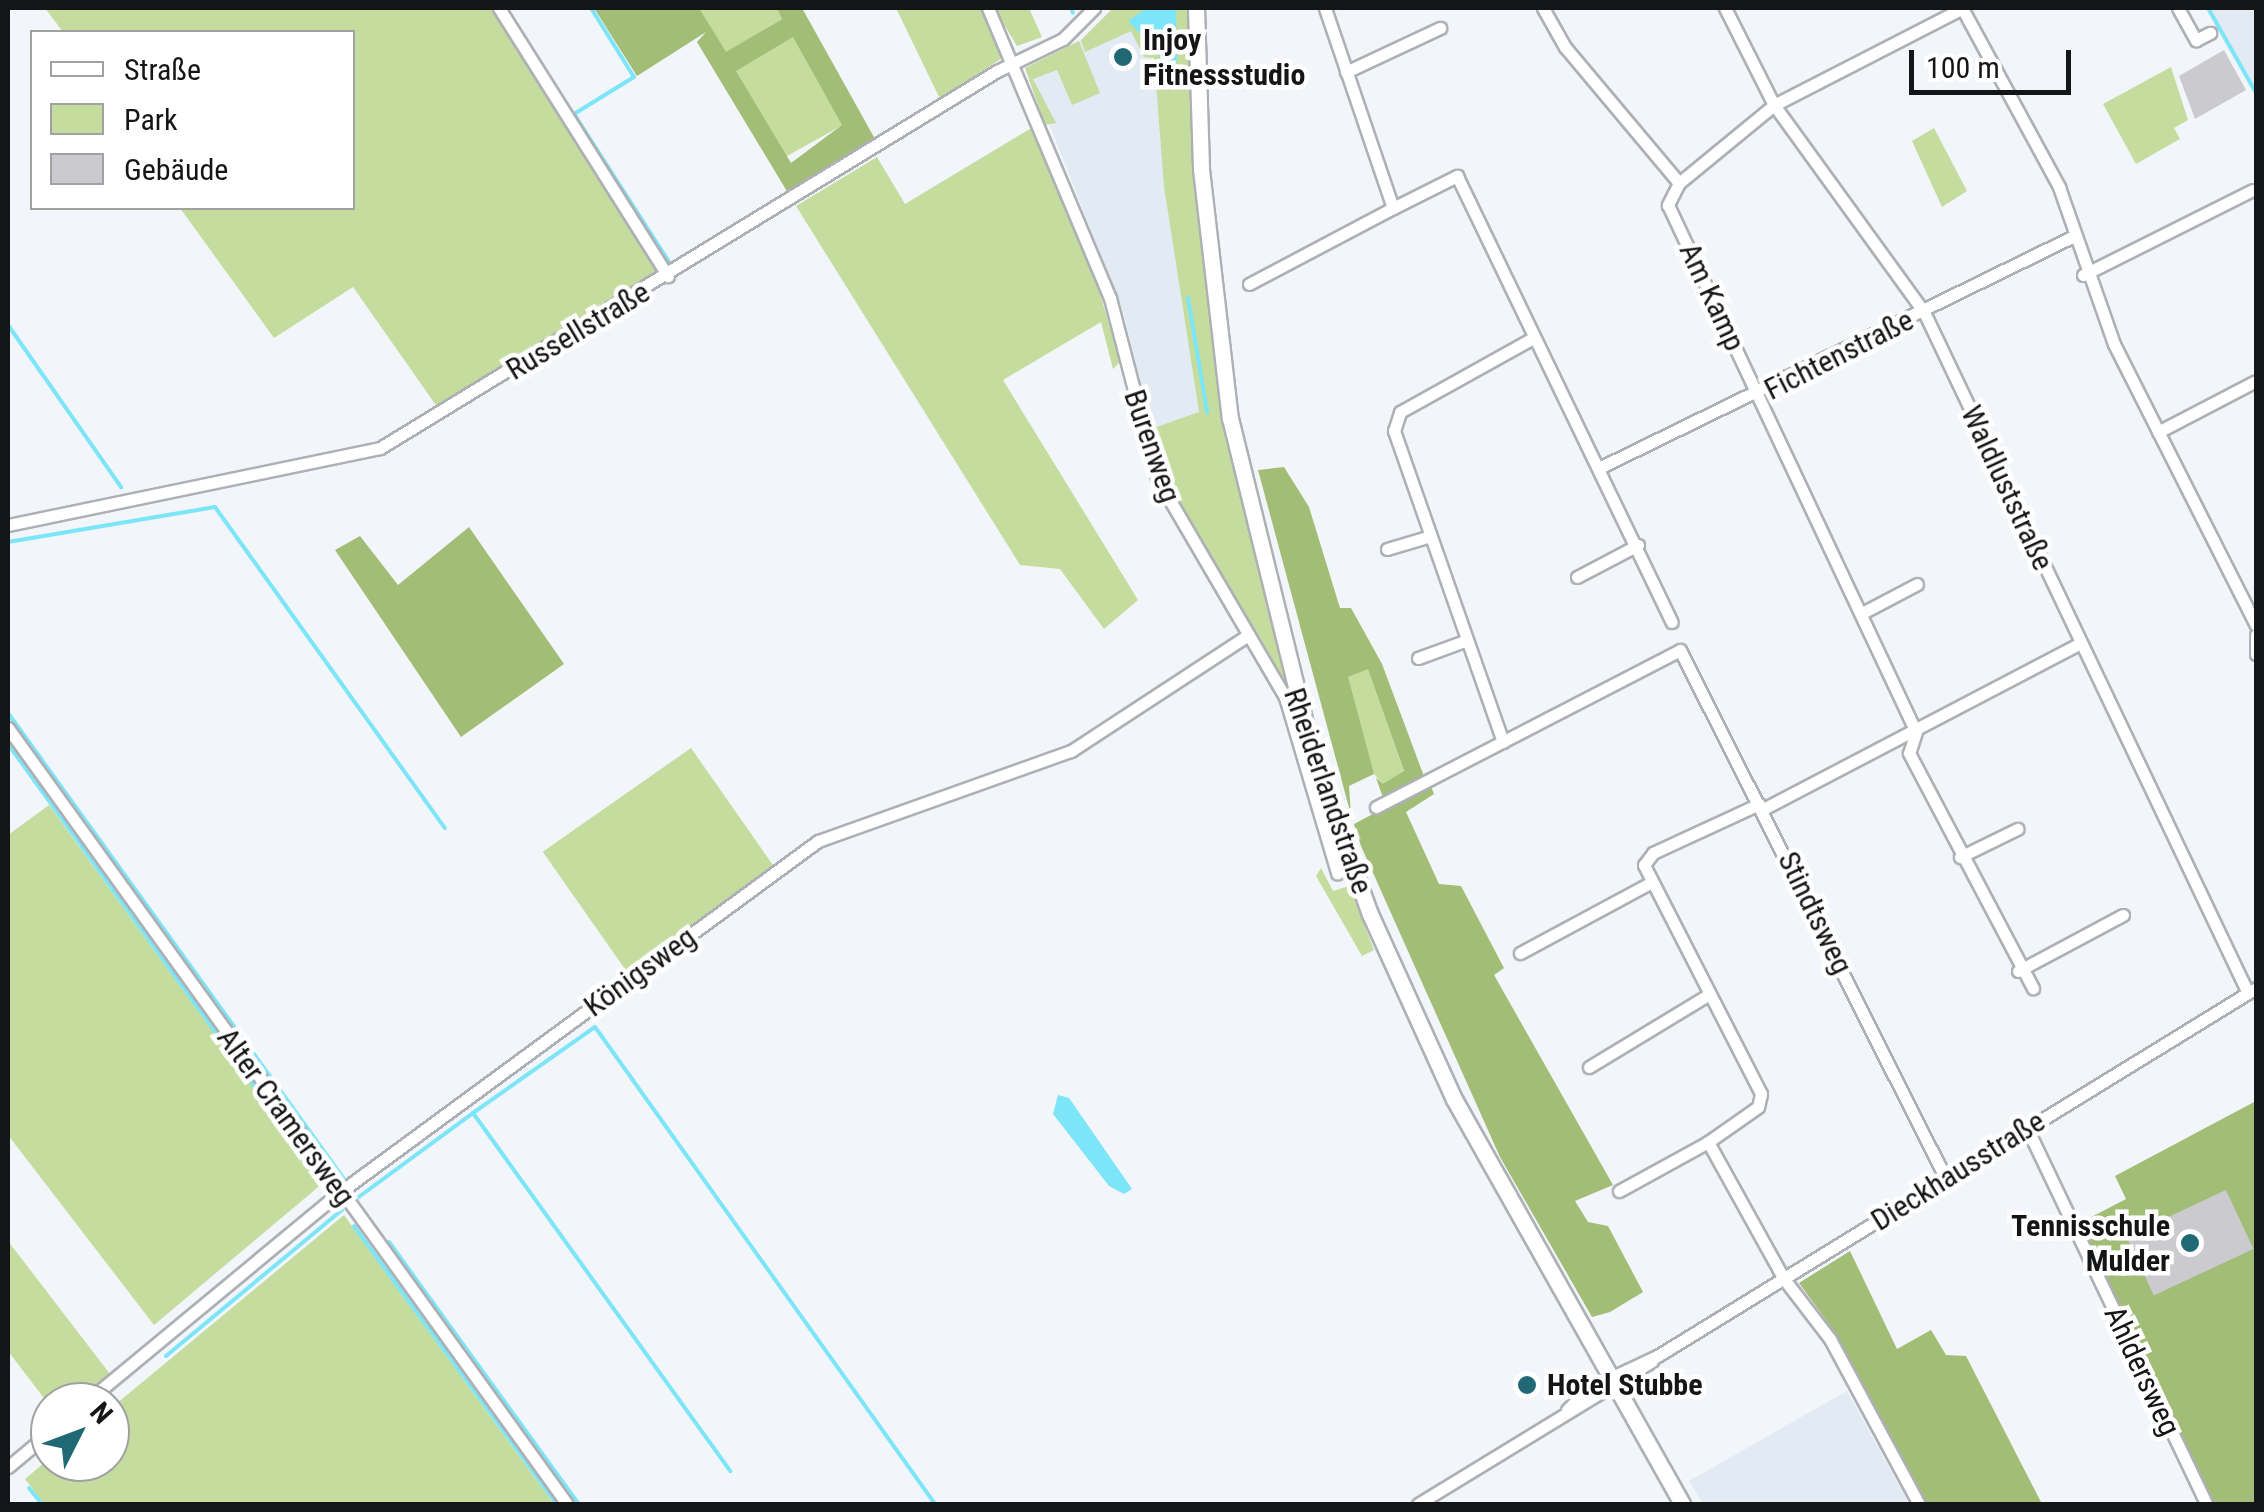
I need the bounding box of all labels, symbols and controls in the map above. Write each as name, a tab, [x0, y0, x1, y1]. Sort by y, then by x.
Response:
place label: Injoy Fitnessstudio	[1143, 22, 1305, 92]
legend	[30, 30, 355, 210]
scale bar	[1914, 30, 2076, 92]
marker: Injoy Fitnessstudio	[1112, 46, 1134, 68]
text: 100 m	[1926, 50, 2000, 85]
text: Straße	[124, 52, 201, 87]
text: Park	[124, 102, 178, 137]
text: Gebäude	[124, 152, 228, 187]
street label: Am Kamp	[1671, 237, 1753, 357]
street label: Russellstraße	[500, 274, 656, 388]
street label: Fichtenstraße	[1759, 302, 1919, 408]
street label: Burenweg	[1116, 385, 1188, 507]
street label: Waldluststraße	[1953, 400, 2061, 576]
street label: Rheiderlandstraße	[1276, 683, 1380, 899]
street label: Stindtsweg	[1770, 846, 1860, 980]
street label: Königsweg	[577, 919, 703, 1025]
street label: Alter Cramersweg	[209, 1021, 363, 1213]
street label: Dieckhausstraße	[1865, 1103, 2051, 1239]
place label: Tennisschule Mulder	[2011, 1208, 2170, 1278]
marker: Tennisschule Mulder	[2179, 1232, 2201, 1254]
street label: Ahldersweg	[2096, 1300, 2188, 1442]
place label: Hotel Stubbe	[1547, 1367, 1703, 1403]
marker: Hotel Stubbe	[1516, 1374, 1538, 1396]
north arrow	[30, 1382, 130, 1482]
text: N	[83, 1396, 119, 1430]

